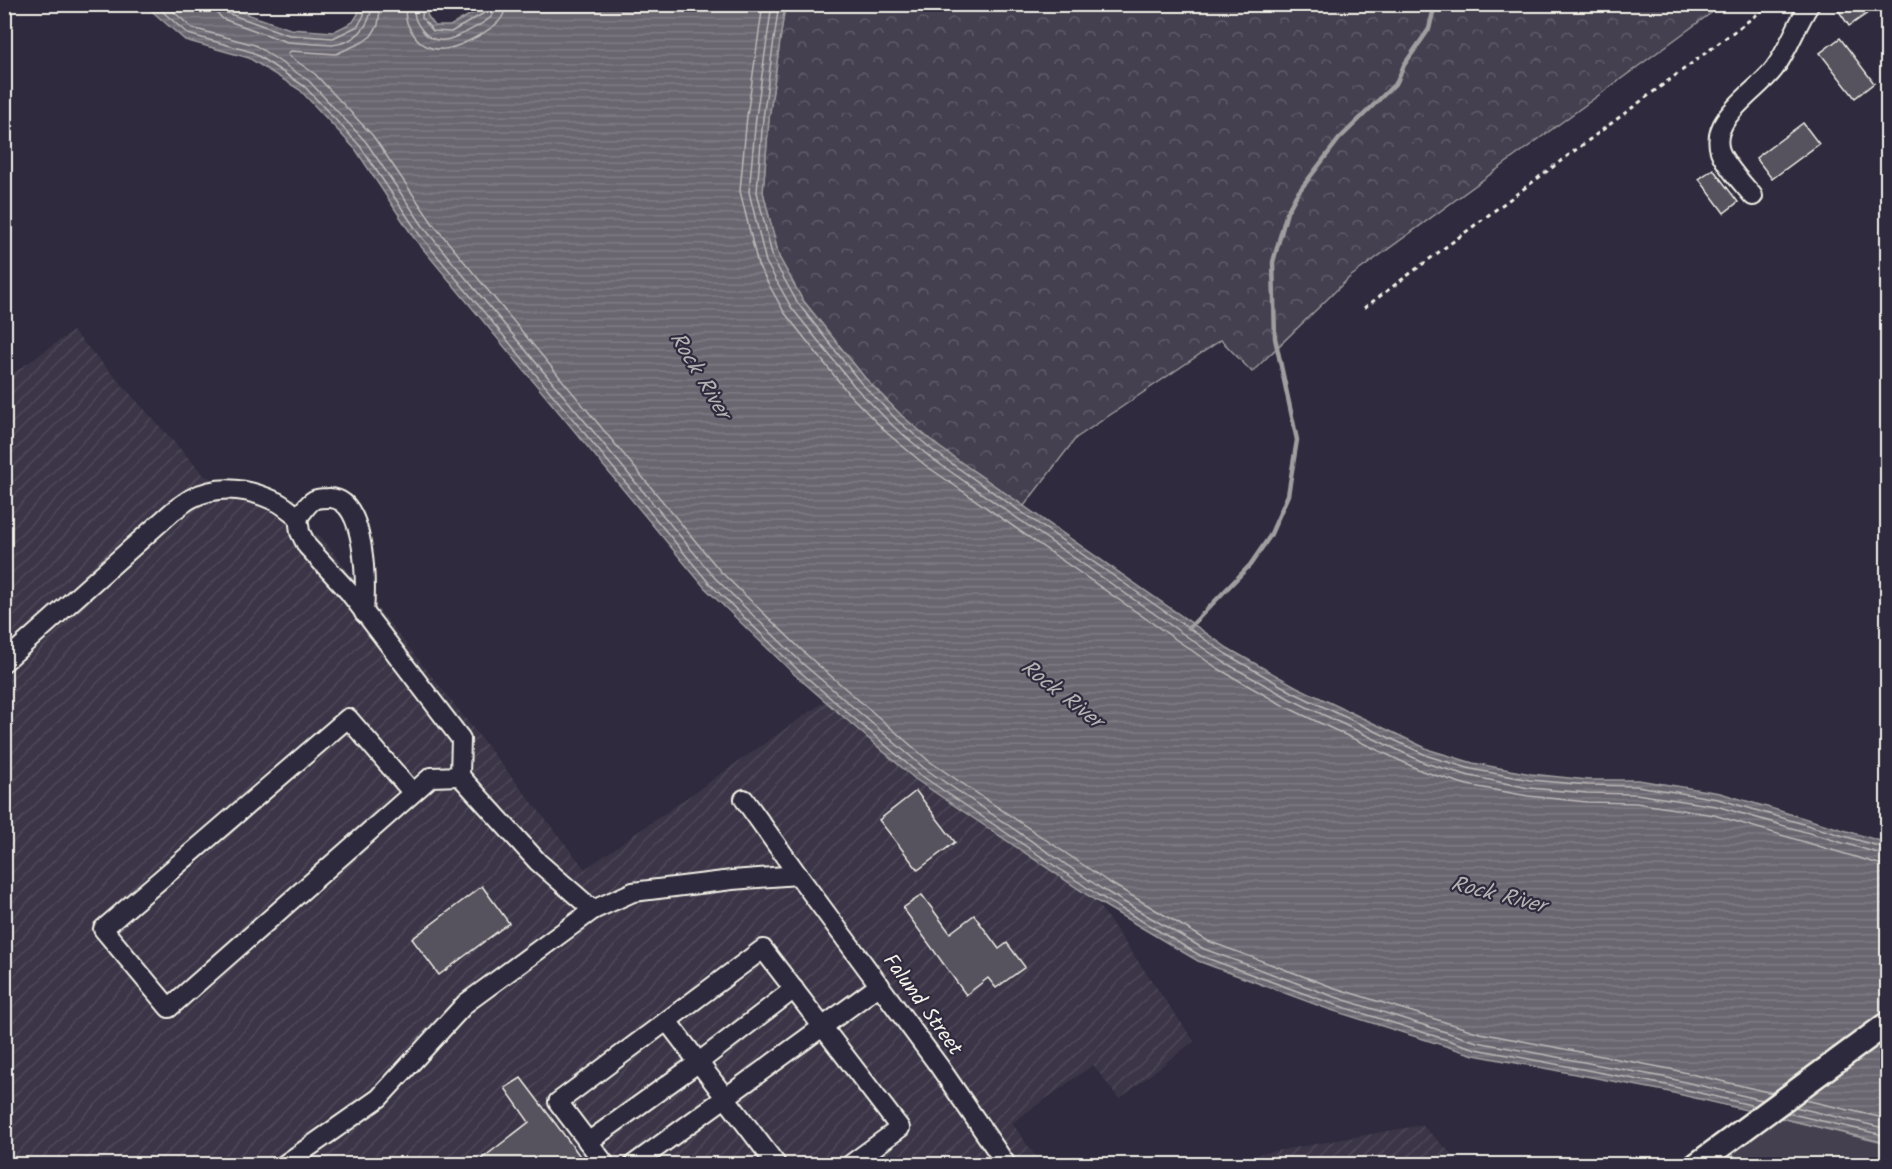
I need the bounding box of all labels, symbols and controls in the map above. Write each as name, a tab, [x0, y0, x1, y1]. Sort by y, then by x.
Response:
water label: Rock River	[659, 326, 741, 430]
water label: Rock River	[1012, 652, 1113, 741]
water label: Rock River	[1447, 867, 1554, 926]
street label: Falund Street	[874, 947, 971, 1064]

